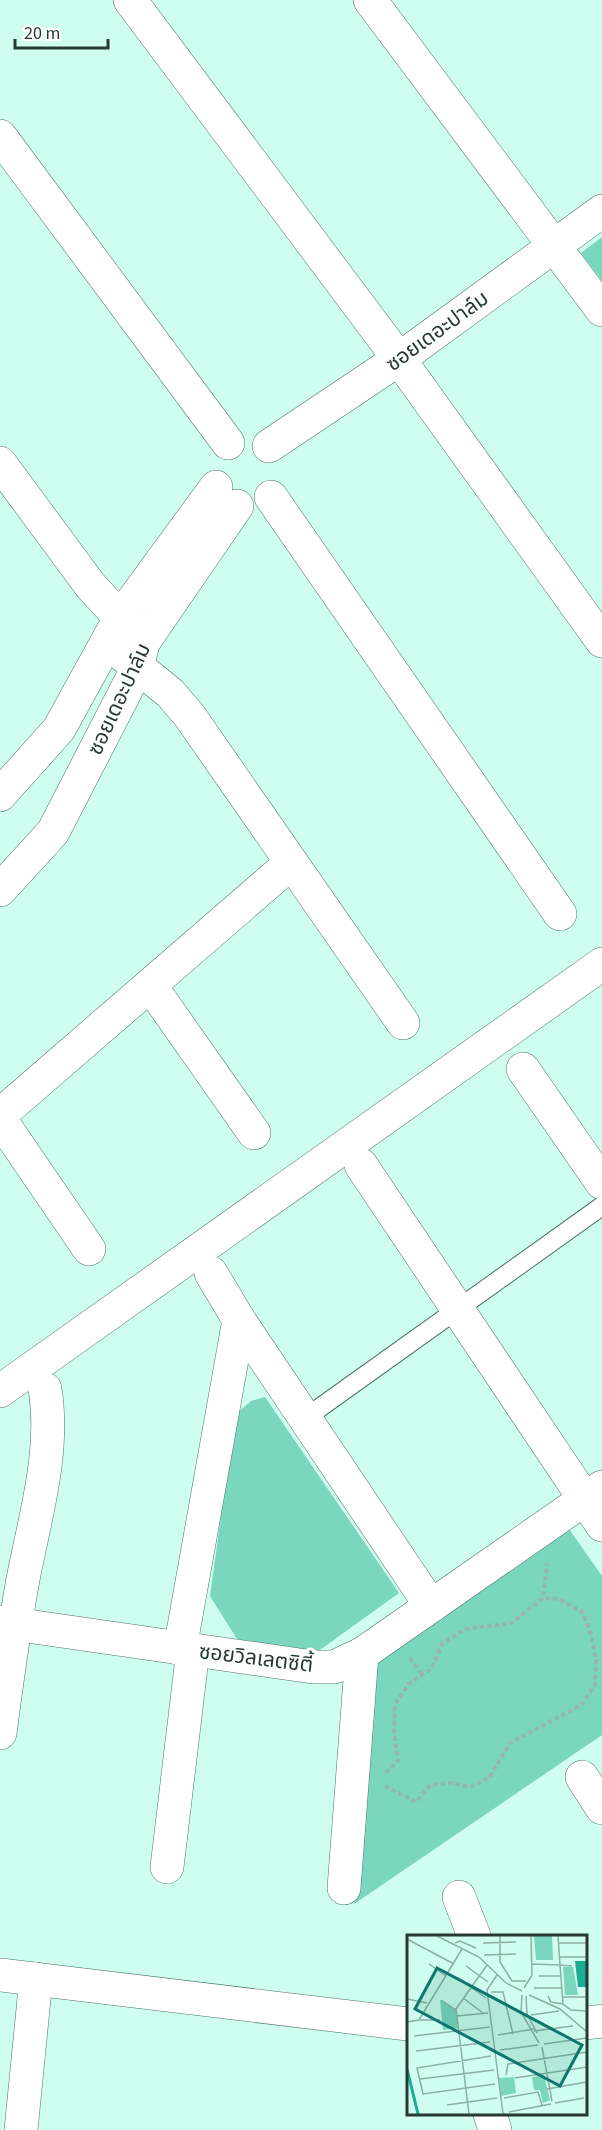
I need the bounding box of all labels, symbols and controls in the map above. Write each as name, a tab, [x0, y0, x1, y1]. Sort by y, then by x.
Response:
scale bar	[15, 12, 108, 50]
text: 20 m	[24, 21, 60, 46]
street label: ซอยเดอะปาล์ม	[379, 283, 495, 379]
street label: ซอยเดอะปาล์ม	[80, 638, 158, 760]
street label: ซอยวิลเลตซิตี้	[197, 1636, 315, 1680]
inset map	[407, 1935, 587, 2115]

